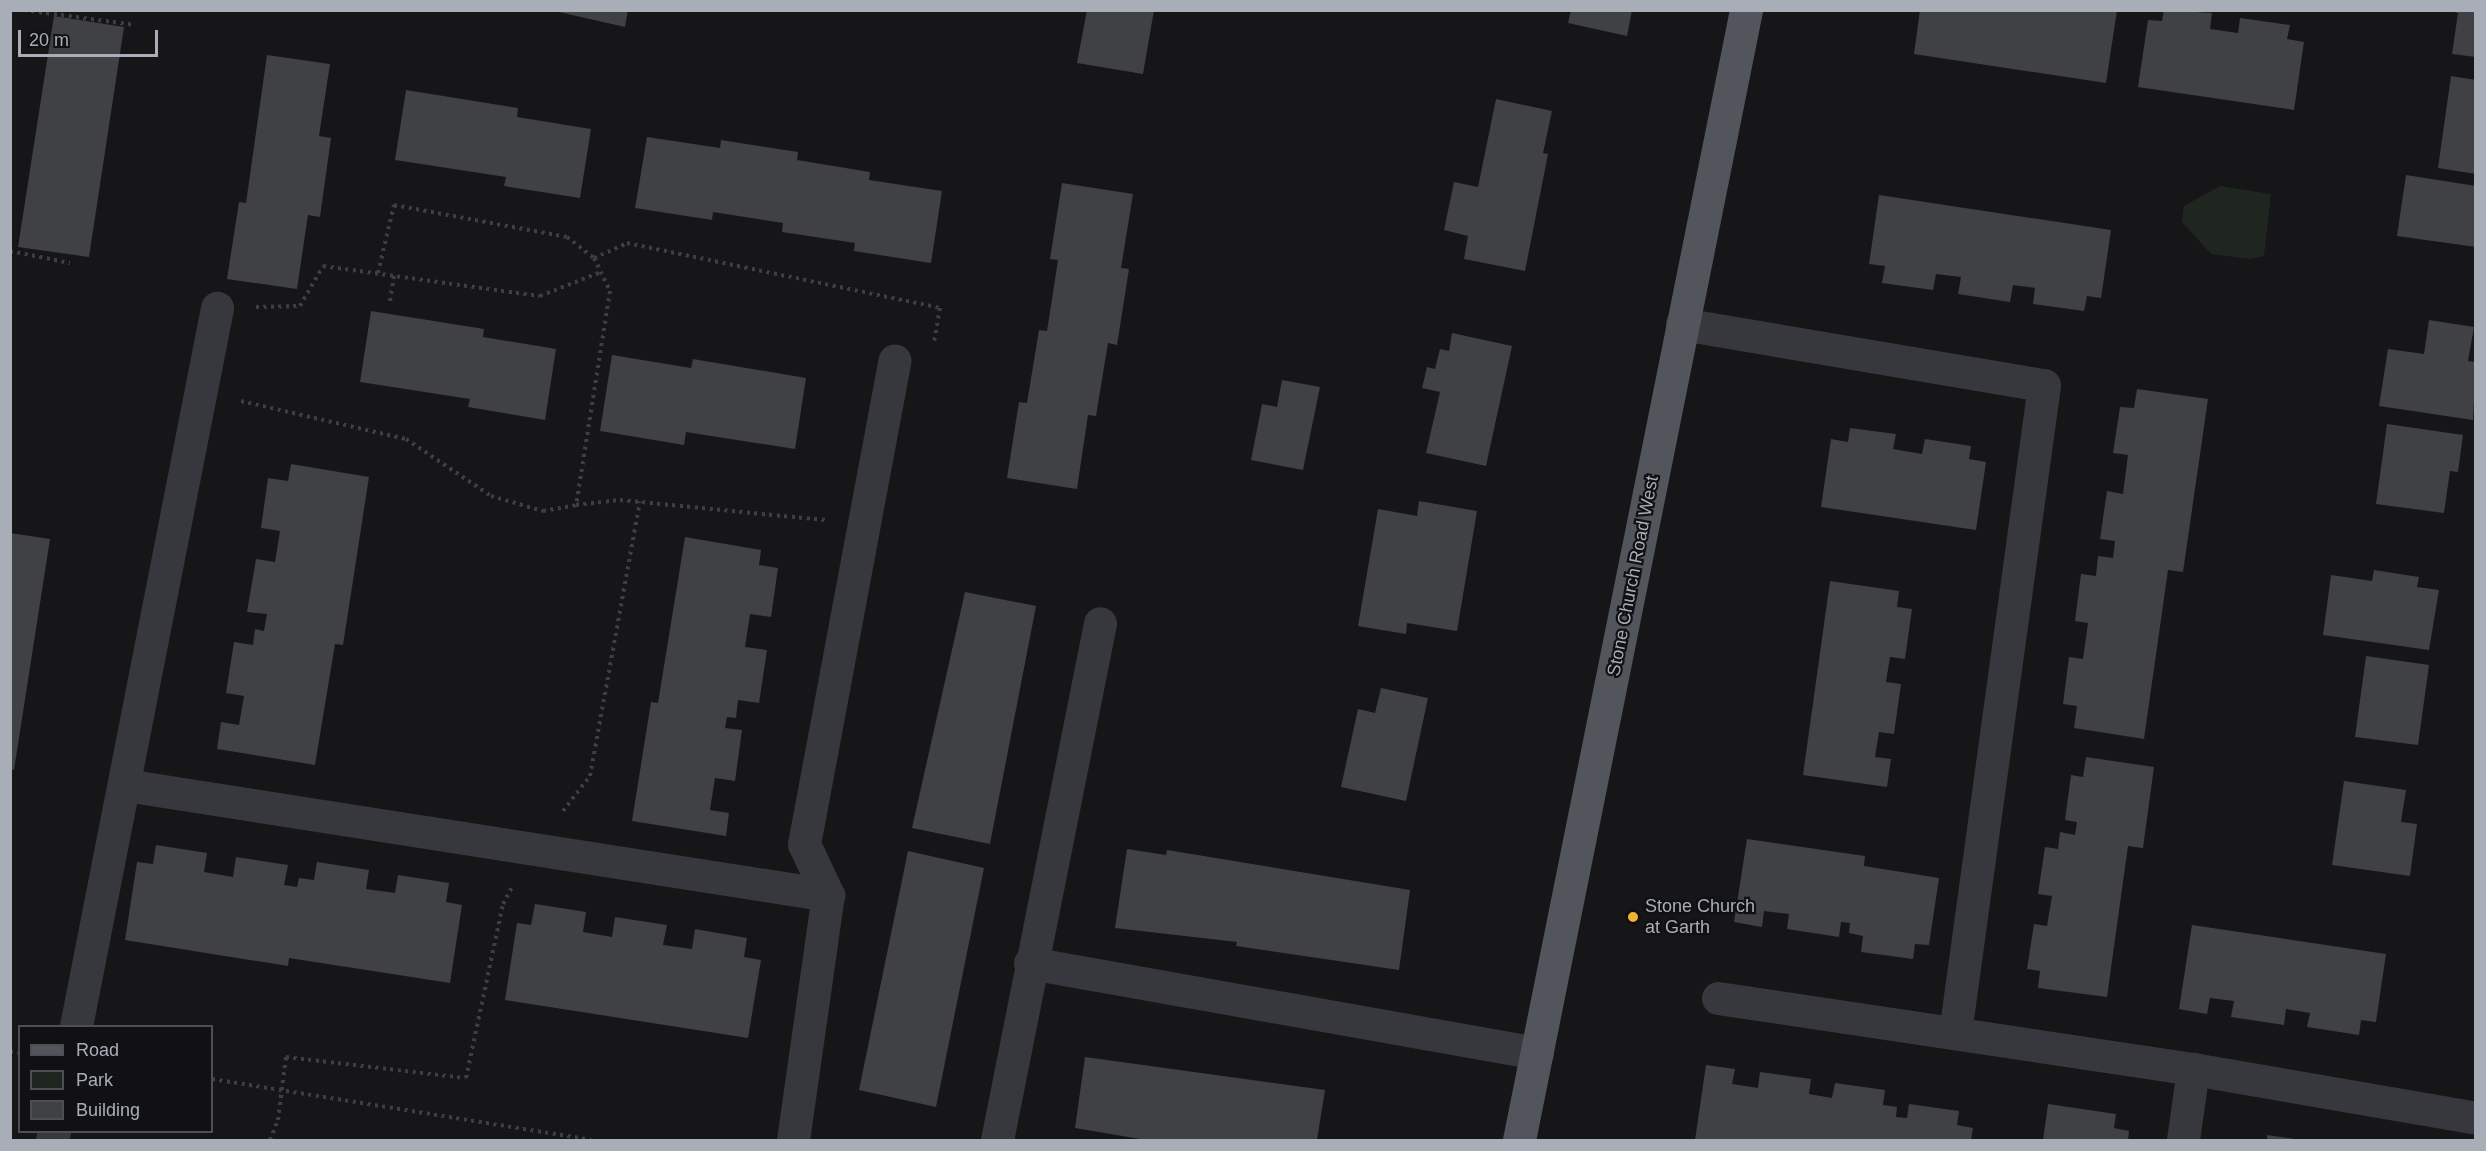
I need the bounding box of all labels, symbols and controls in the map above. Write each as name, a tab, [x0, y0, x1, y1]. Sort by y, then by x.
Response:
scale bar	[21, 18, 160, 56]
text: 20 m	[29, 30, 69, 50]
street label: Stone Church Road West	[1603, 474, 1663, 678]
place label: Stone Church at Garth	[1645, 896, 1755, 938]
marker: Stone Church at Garth	[1626, 910, 1640, 924]
legend	[18, 1025, 213, 1133]
text: Road	[76, 1040, 119, 1060]
text: Park	[76, 1070, 113, 1090]
text: Building	[76, 1100, 140, 1120]

